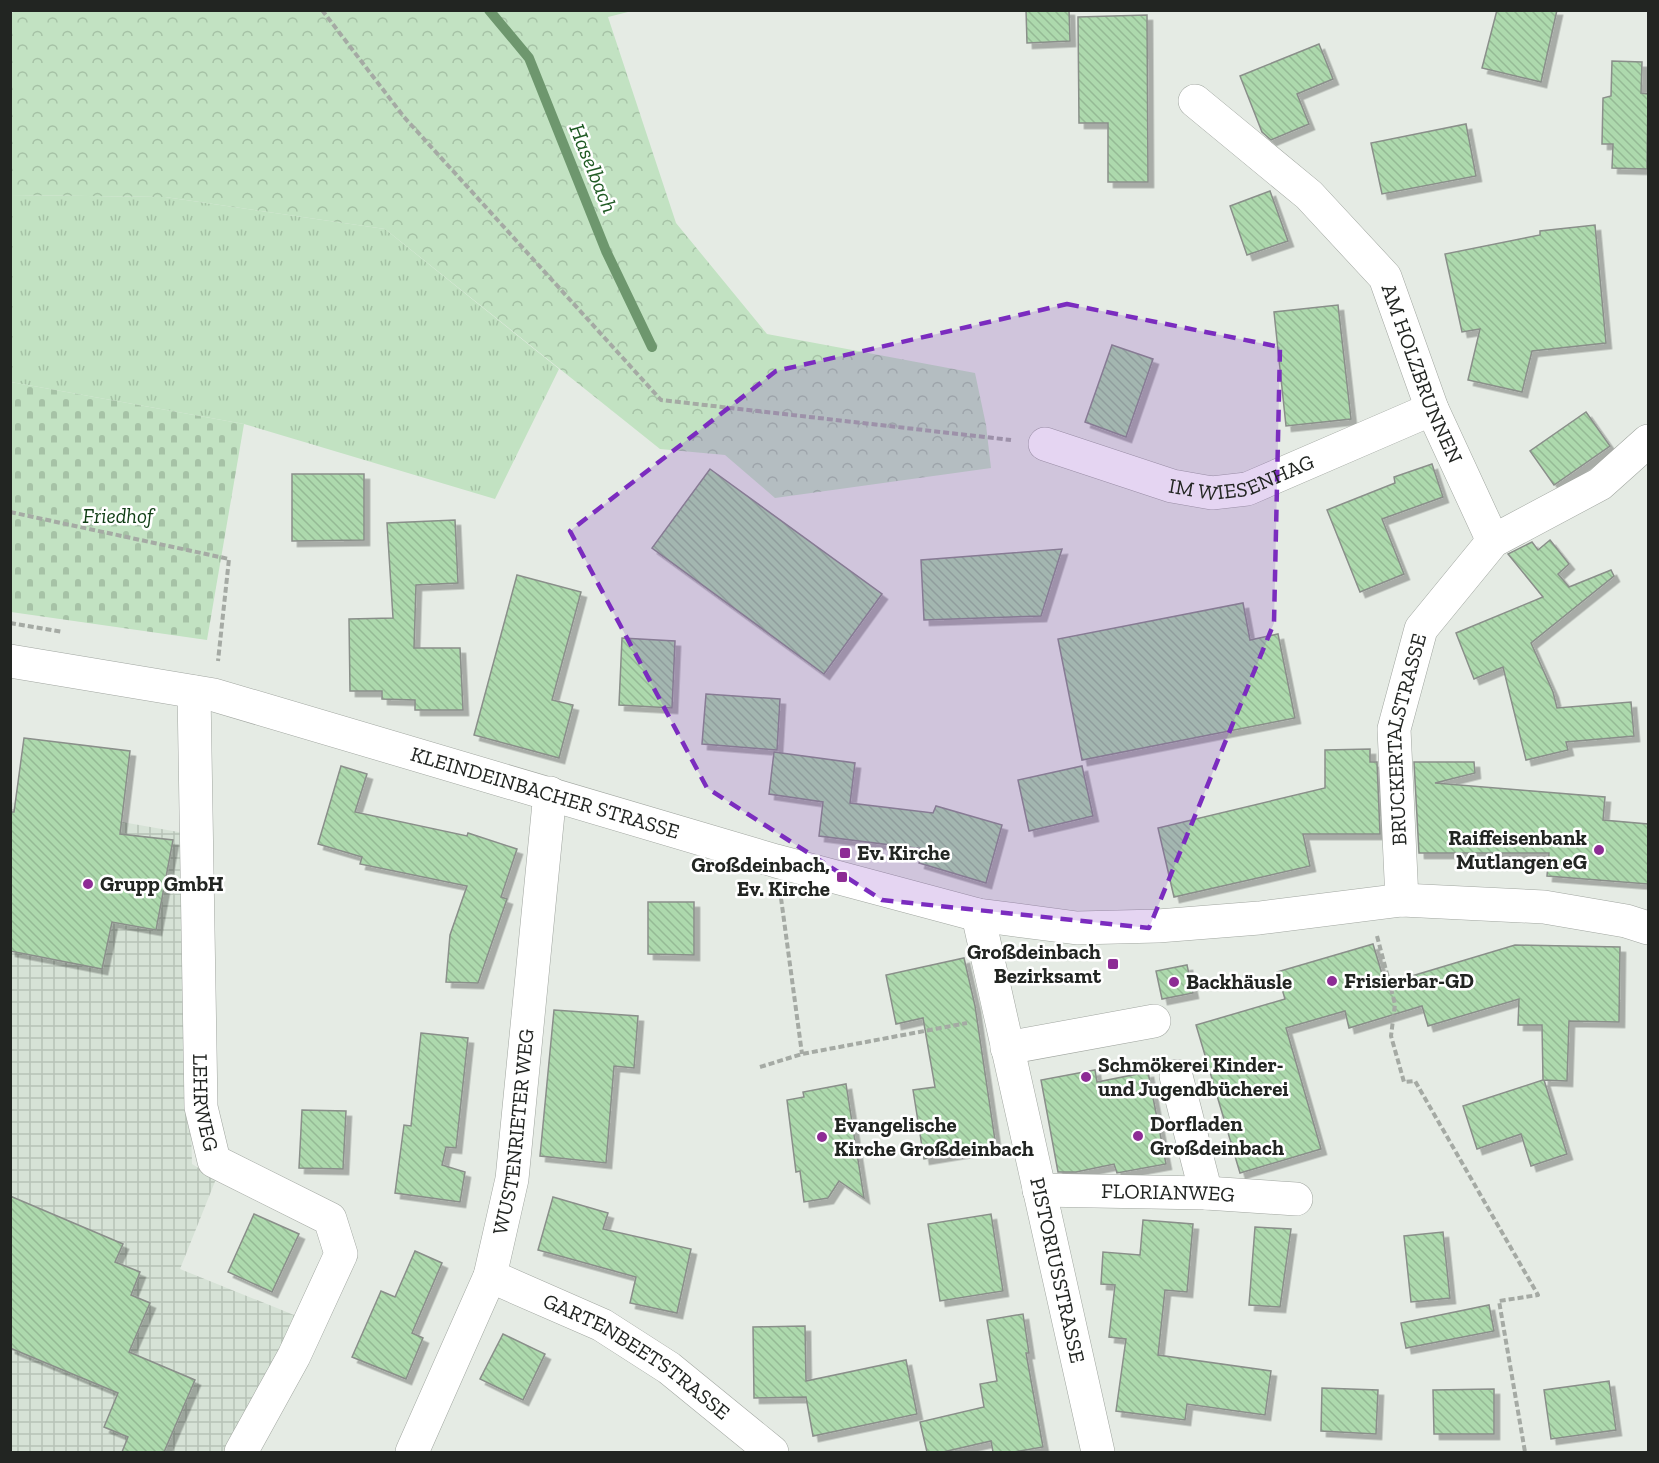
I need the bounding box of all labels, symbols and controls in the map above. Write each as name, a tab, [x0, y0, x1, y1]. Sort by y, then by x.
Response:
water label: Haselbach	[563, 120, 624, 217]
street label: AM HOLZBRUNNEN	[1376, 280, 1468, 467]
street label: IM WIESENHAG	[1167, 449, 1318, 506]
park label: Friedhof	[83, 503, 156, 528]
street label: BRUCKERTALSTRASSE	[1381, 631, 1431, 846]
street label: KLEINDEINBACHER STRASSE	[408, 741, 683, 844]
place label: Raiffeisenbank Mutlangen eG	[1448, 825, 1587, 874]
place label: Ev. Kirche	[857, 840, 950, 865]
marker: Raiffeisenbank Mutlangen eG	[1592, 843, 1606, 857]
marker: Ev. Kirche	[838, 846, 852, 860]
place label: Großdeinbach, Ev. Kirche	[691, 852, 830, 901]
marker: Großdeinbach, Ev. Kirche	[835, 870, 849, 884]
place label: Grupp GmbH	[100, 871, 224, 896]
marker: Grupp GmbH	[81, 877, 95, 891]
place label: Großdeinbach Bezirksamt	[967, 939, 1102, 988]
marker: Großdeinbach Bezirksamt	[1106, 957, 1120, 971]
place label: Frisierbar-GD	[1344, 968, 1474, 993]
place label: Backhäusle	[1186, 969, 1292, 994]
marker: Frisierbar-GD	[1325, 974, 1339, 988]
marker: Backhäusle	[1167, 975, 1181, 989]
street label: WUSTENRIETER WEG	[487, 1028, 539, 1237]
place label: Schmökerei Kinder- und Jugendbücherei	[1098, 1052, 1289, 1101]
street label: LEHRWEG	[188, 1053, 224, 1154]
marker: Schmökerei Kinder- und Jugendbücherei	[1079, 1070, 1093, 1084]
place label: Dorfladen Großdeinbach	[1150, 1111, 1284, 1160]
place label: Evangelische Kirche Großdeinbach	[834, 1112, 1034, 1161]
marker: Dorfladen Großdeinbach	[1131, 1129, 1145, 1143]
marker: Evangelische Kirche Großdeinbach	[815, 1130, 829, 1144]
street label: PISTORIUSSTRASSE	[1025, 1175, 1091, 1365]
street label: FLORIANWEG	[1101, 1178, 1236, 1207]
street label: GARTENBEETSTRASSE	[539, 1288, 735, 1425]

